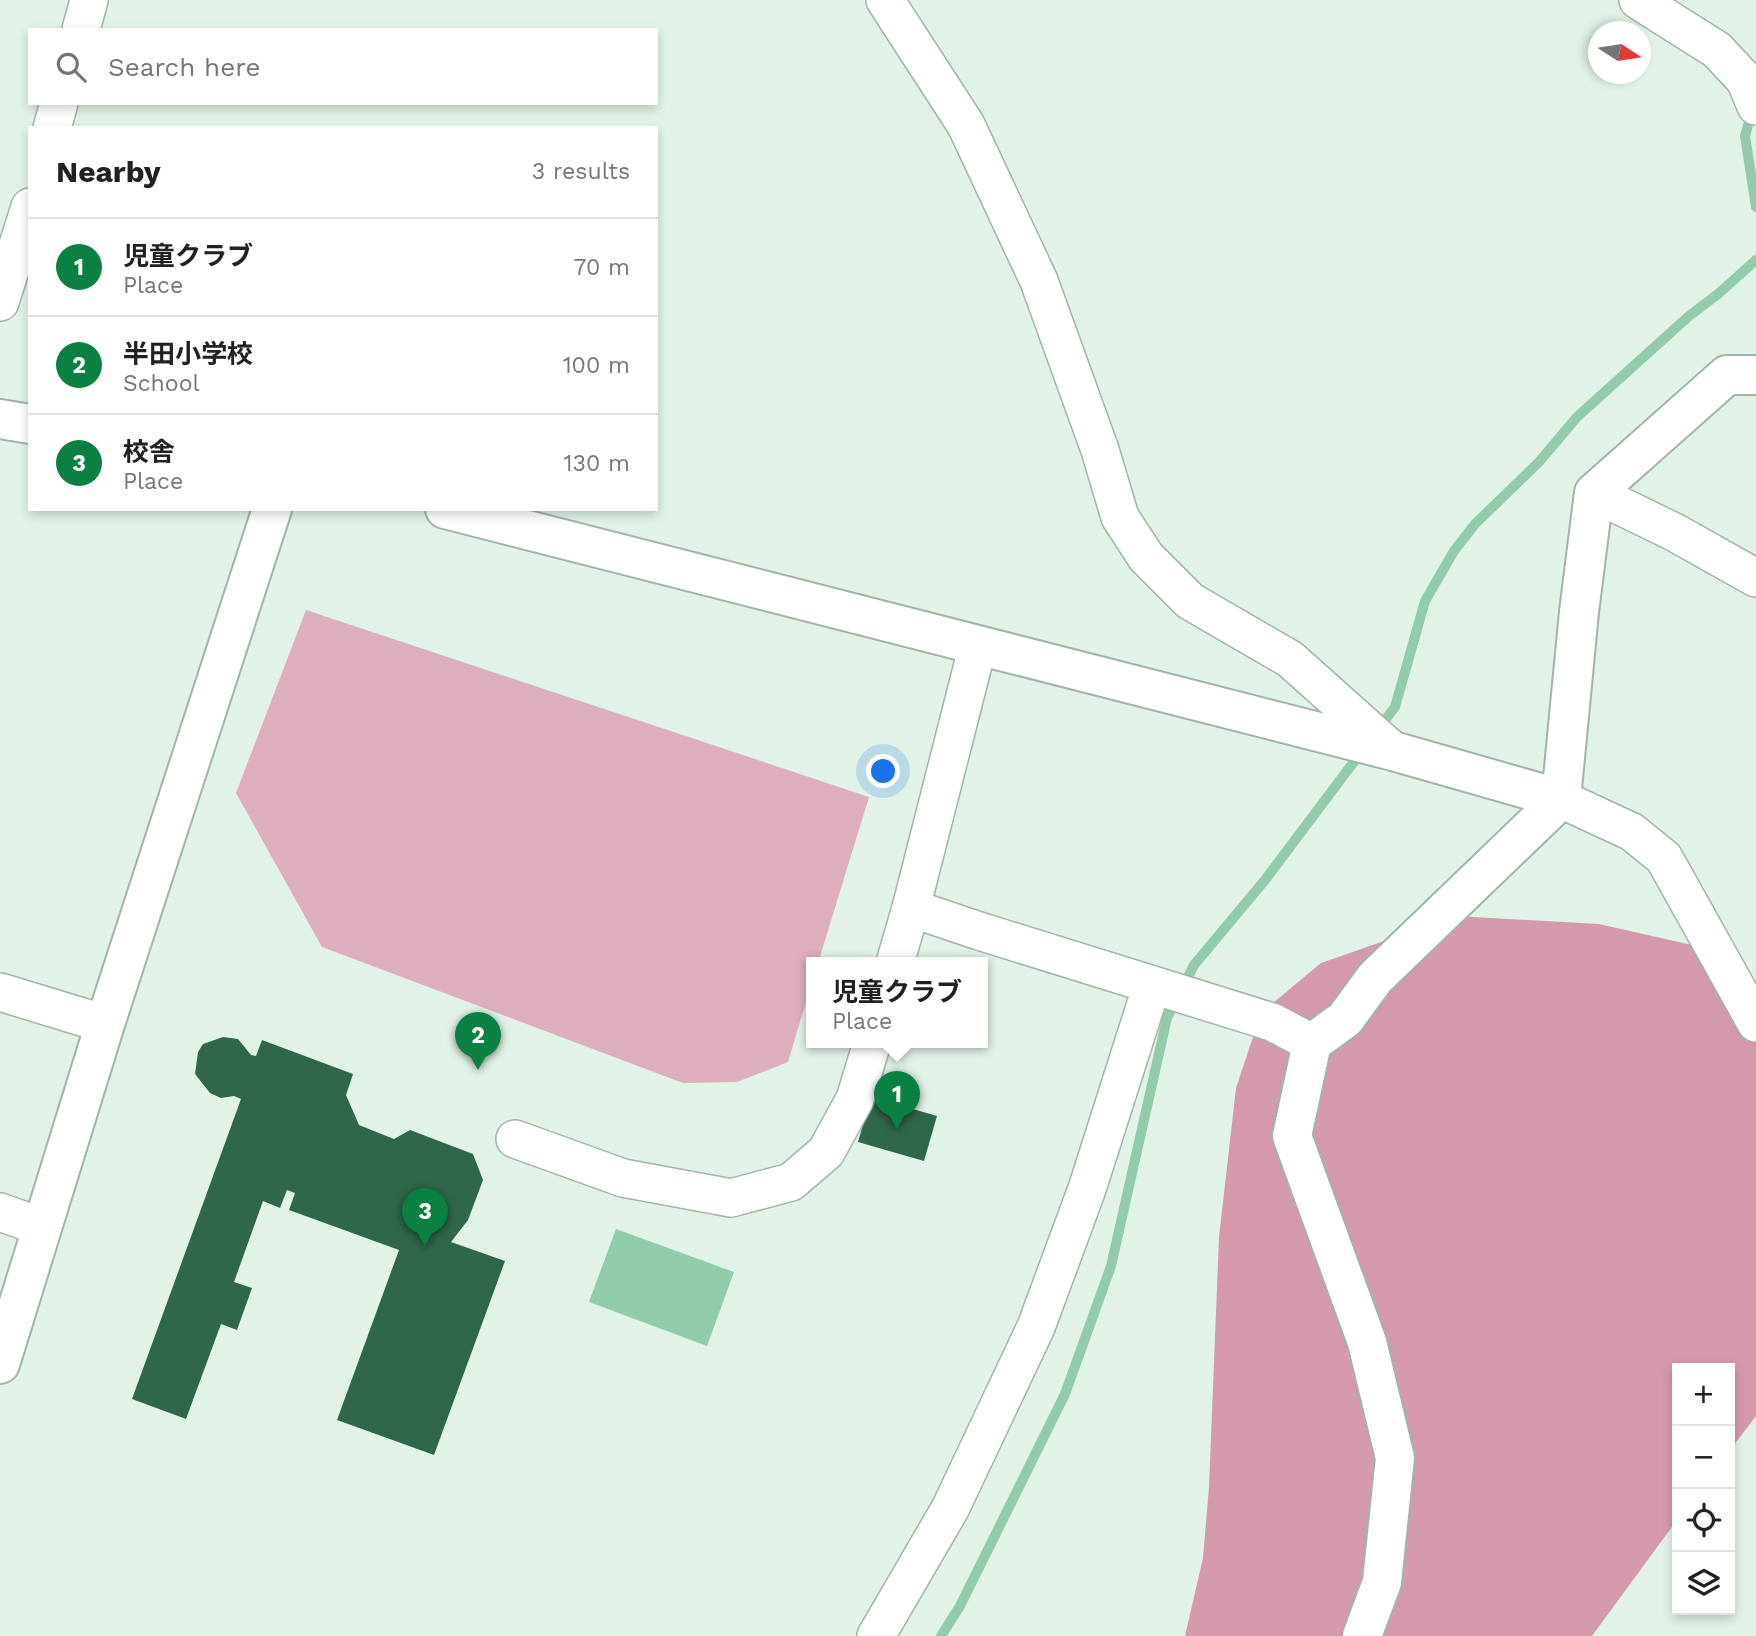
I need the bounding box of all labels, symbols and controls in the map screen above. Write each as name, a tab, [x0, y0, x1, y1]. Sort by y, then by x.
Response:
north arrow	[1588, 21, 1651, 84]
search box	[28, 28, 658, 105]
icon: search	[52, 48, 90, 86]
text: Search here	[108, 52, 260, 82]
text: Nearby	[56, 154, 161, 189]
text: 3 results	[532, 158, 630, 185]
text: 児童クラブ	[123, 241, 253, 271]
text: 1	[74, 254, 84, 281]
text: 70 m	[573, 254, 630, 281]
text: Place	[123, 272, 183, 299]
text: 半田小学校	[123, 339, 253, 369]
text: 2	[72, 352, 86, 379]
text: 100 m	[563, 352, 630, 379]
text: School	[123, 370, 200, 397]
text: 校舎	[123, 437, 175, 467]
text: 3	[72, 450, 86, 477]
text: 130 m	[564, 450, 630, 477]
text: Place	[123, 468, 183, 495]
your location	[866, 754, 900, 788]
popup	[806, 957, 988, 1048]
text: 児童クラブ	[832, 977, 962, 1007]
text: Place	[832, 1008, 892, 1035]
pin: 2	[455, 1012, 501, 1070]
pin: 1	[874, 1071, 920, 1129]
pin: 3	[402, 1188, 448, 1246]
map controls	[1672, 1363, 1735, 1615]
button: +	[1672, 1363, 1735, 1426]
button: −	[1672, 1426, 1735, 1489]
button: locate	[1672, 1489, 1735, 1552]
button: layers	[1672, 1552, 1735, 1615]

